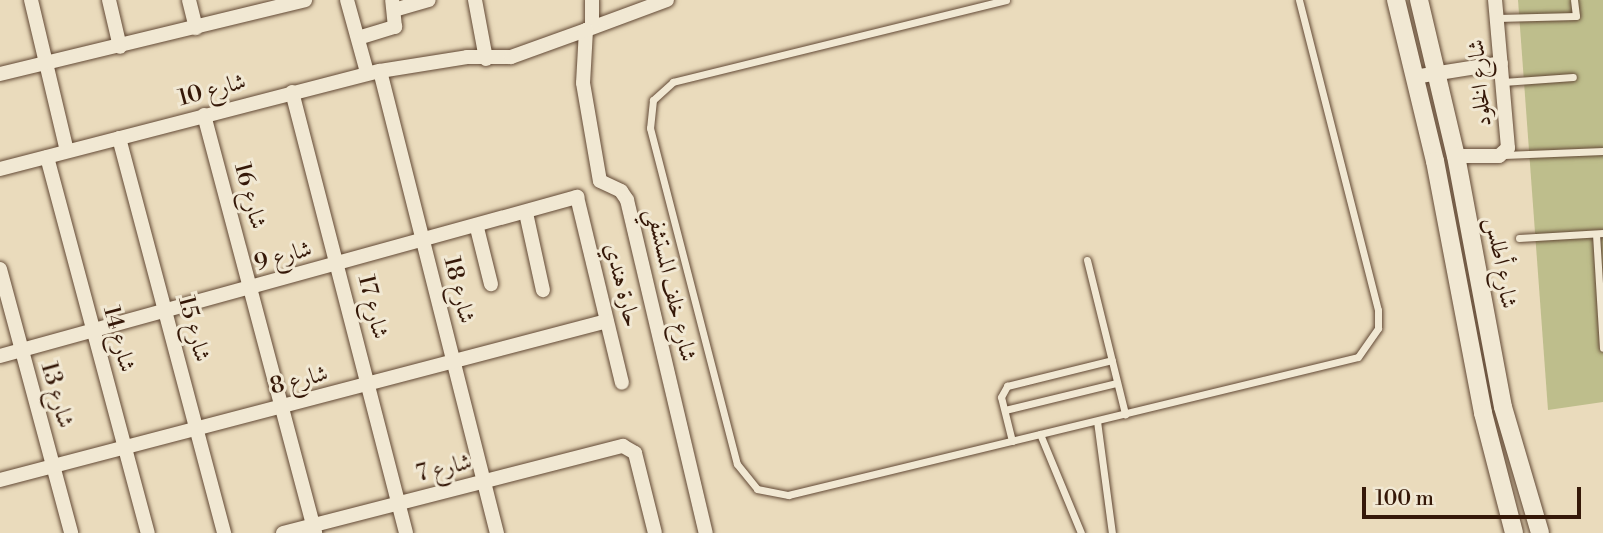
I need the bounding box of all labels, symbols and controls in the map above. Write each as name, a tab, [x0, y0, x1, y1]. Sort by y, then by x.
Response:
street label: شارع الخلود	[1462, 38, 1498, 128]
street label: شارع 10	[175, 68, 249, 112]
street label: شارع 16	[228, 160, 272, 232]
street label: شارع خلف المستشفي	[640, 206, 702, 364]
street label: شارع أطلس	[1479, 215, 1523, 311]
street label: شارع 9	[251, 235, 315, 277]
street label: حارة هندي	[598, 240, 646, 330]
street label: شارع 18	[437, 254, 481, 326]
street label: شارع 17	[352, 272, 394, 342]
street label: شارع 15	[172, 293, 216, 365]
street label: شارع 14	[97, 303, 141, 375]
street label: شارع 13	[34, 359, 80, 431]
street label: شارع 8	[267, 360, 331, 400]
street label: شارع 7	[413, 448, 475, 488]
scale bar	[1365, 474, 1584, 518]
text: 100 m	[1375, 486, 1434, 512]

